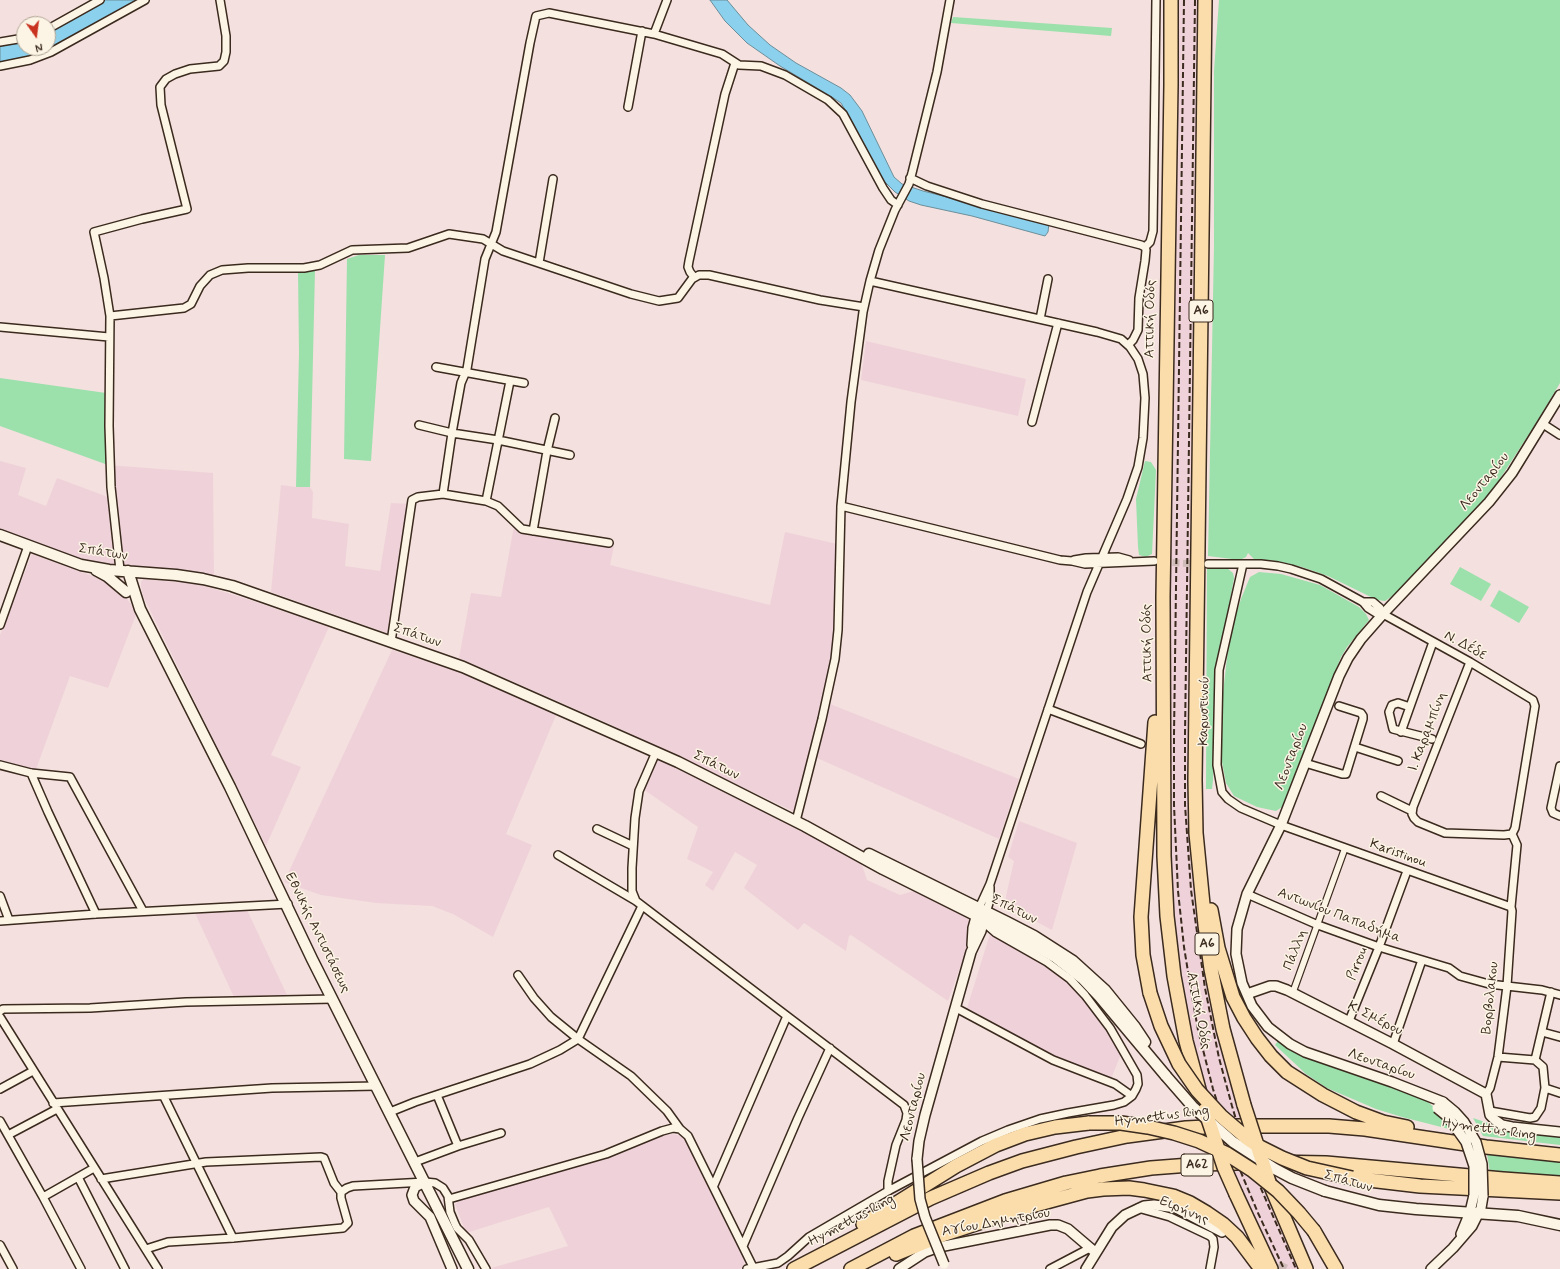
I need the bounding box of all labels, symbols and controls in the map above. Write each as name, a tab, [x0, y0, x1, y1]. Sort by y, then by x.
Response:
north arrow	[16, 16, 56, 56]
text: N	[33, 39, 44, 54]
street label: Αττική Οδός	[1142, 280, 1160, 358]
road number: Α6	[1189, 300, 1213, 322]
street label: Λεονταρίου	[1456, 450, 1514, 514]
street label: Σπάτων	[77, 541, 129, 565]
street label: Αττική Οδός	[1139, 604, 1157, 682]
street label: Σπάτων	[391, 620, 443, 652]
street label: Ν. Δέδε	[1441, 627, 1489, 665]
street label: Καρυστινού	[1196, 676, 1214, 746]
street label: Ι. Καραμπίνη	[1405, 690, 1451, 774]
street label: Λεονταρίου	[1272, 721, 1312, 793]
street label: Σπάτων	[690, 748, 742, 784]
street label: Karistinou	[1367, 836, 1429, 872]
street label: Εθνικής Αντιστάσεως	[281, 870, 353, 996]
street label: Αντωνίου Παπαδήμα	[1275, 885, 1403, 947]
street label: Σπάτων	[988, 891, 1040, 929]
street label: Πάλλη	[1281, 927, 1311, 973]
road number: Α6	[1195, 933, 1219, 955]
street label: Pirrou	[1344, 945, 1372, 983]
street label: Βορβολακου	[1479, 961, 1503, 1035]
street label: Αττική Οδός	[1182, 971, 1214, 1051]
street label: Κ. Σμέρου	[1345, 998, 1405, 1040]
street label: Λεονταρίου	[1345, 1046, 1417, 1084]
street label: Λεονταρίου	[897, 1071, 931, 1143]
street label: Hymettus Ring	[1114, 1103, 1210, 1131]
street label: Hymettus Ring	[1441, 1115, 1537, 1145]
road number: Α62	[1181, 1154, 1213, 1176]
street label: Σπάτων	[1322, 1167, 1374, 1197]
street label: Hymettus Ring	[806, 1191, 898, 1251]
street label: Ειρήνης	[1157, 1193, 1211, 1229]
street label: Αγίου Δημητρίου	[941, 1205, 1051, 1241]

